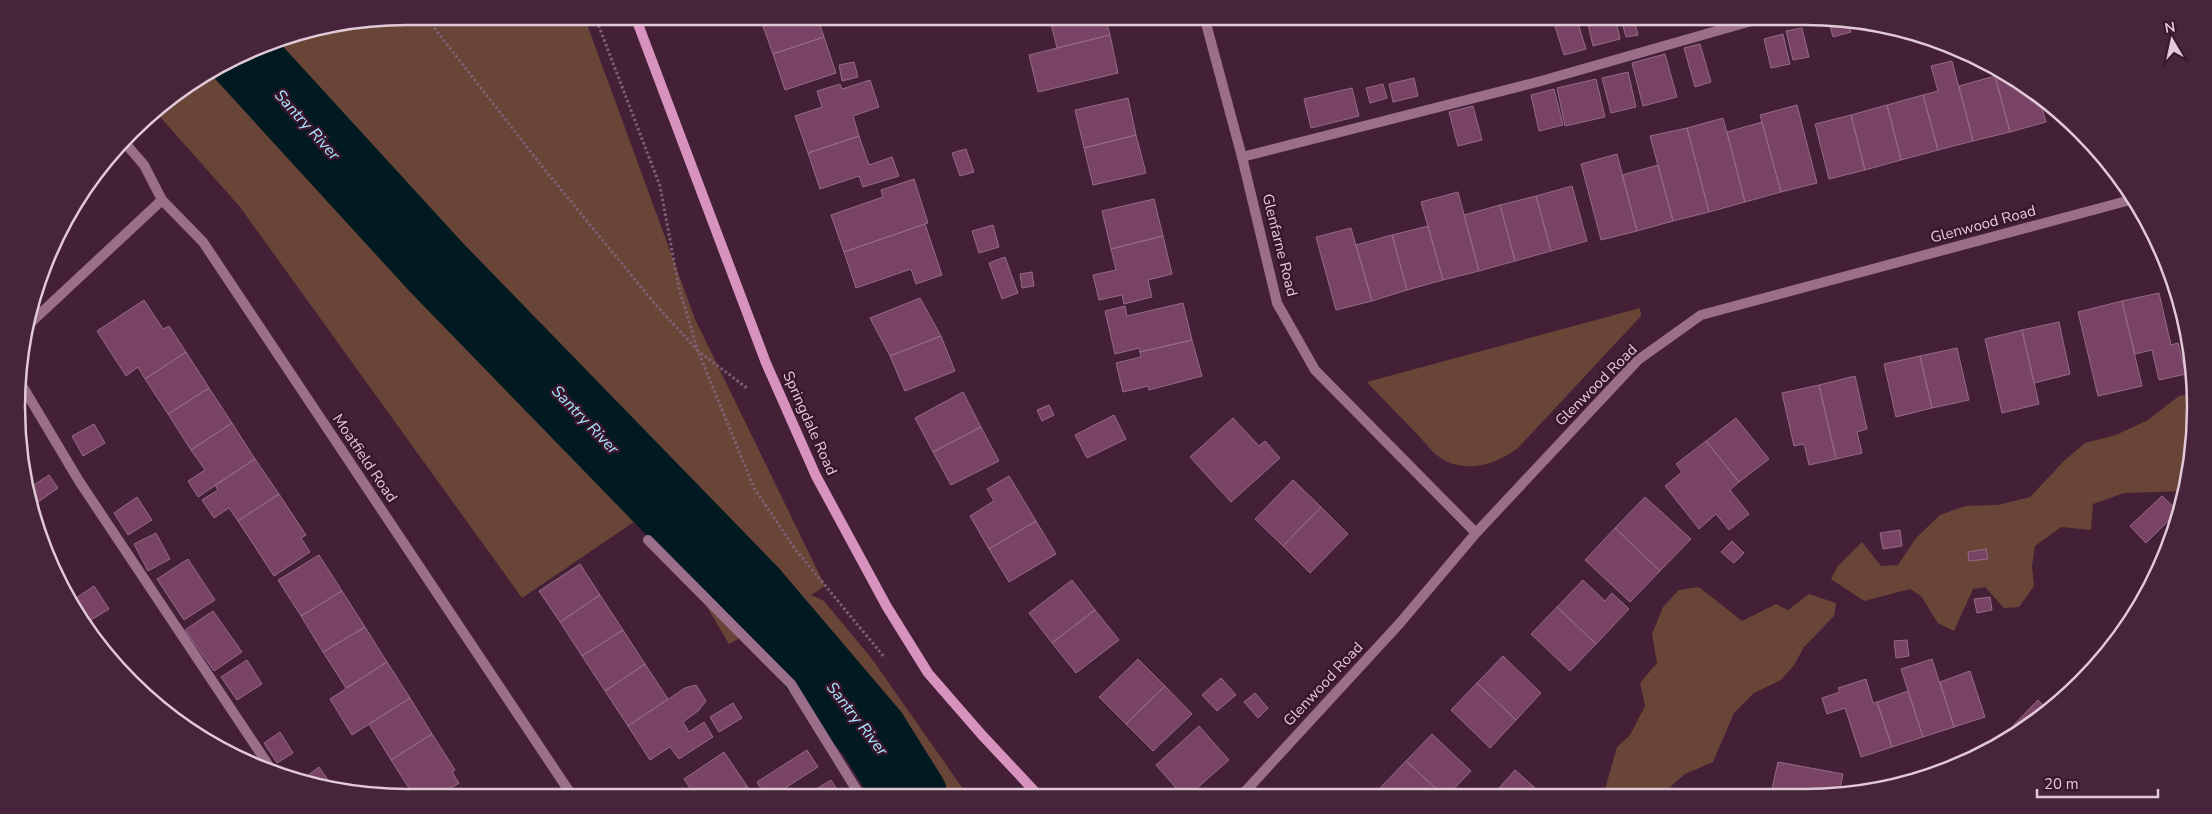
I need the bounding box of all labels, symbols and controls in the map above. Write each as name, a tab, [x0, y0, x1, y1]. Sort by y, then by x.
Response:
north arrow	[2147, 15, 2197, 65]
text: N	[2163, 17, 2177, 38]
water label: Santry River	[269, 85, 346, 166]
street label: Glenfarne Road	[1258, 192, 1302, 298]
street label: Glenwood Road	[1928, 200, 2038, 248]
street label: Glenwood Road	[1551, 340, 1641, 430]
street label: Springdale Road	[778, 368, 842, 478]
water label: Santry River	[546, 381, 624, 460]
street label: Moatfield Road	[328, 410, 402, 506]
street label: Glenwood Road	[1279, 638, 1367, 730]
water label: Santry River	[821, 677, 894, 762]
scale bar	[2037, 766, 2158, 798]
text: 20 m	[2044, 774, 2079, 794]

